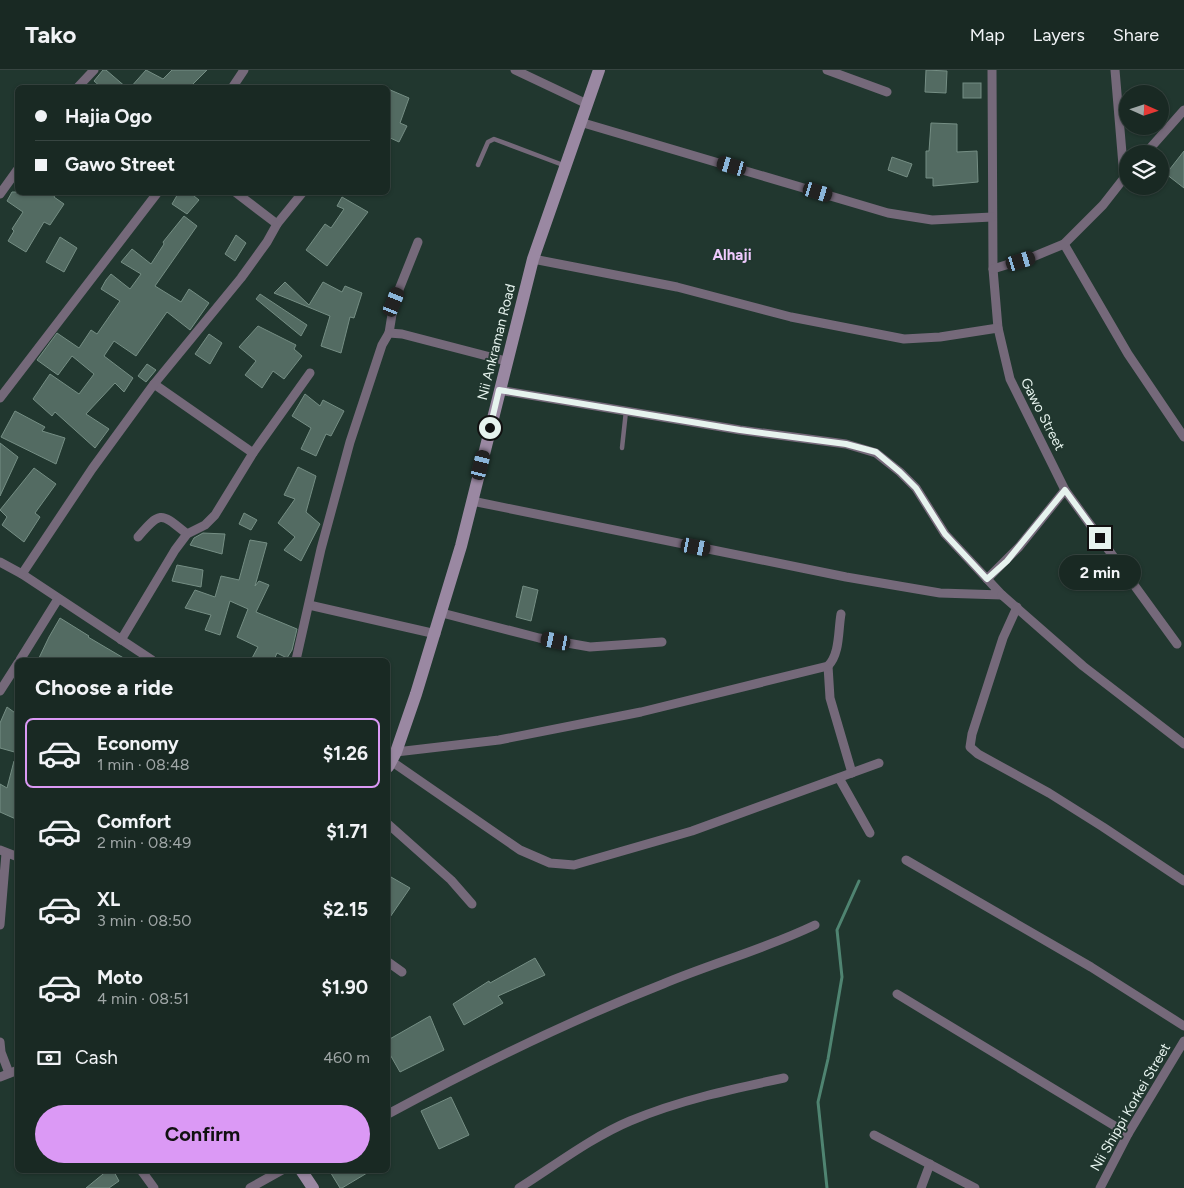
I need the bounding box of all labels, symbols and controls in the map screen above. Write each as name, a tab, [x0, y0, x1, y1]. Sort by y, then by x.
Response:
text: Tako	[25, 20, 76, 49]
text: Map	[970, 24, 1005, 46]
text: Layers	[1033, 24, 1085, 46]
text: Share	[1113, 24, 1159, 46]
north arrow	[1119, 85, 1169, 135]
map controls	[1119, 85, 1169, 195]
text: Hajia Ogo	[65, 105, 152, 128]
button: layers	[1119, 145, 1169, 195]
text: Gawo Street	[65, 153, 175, 176]
car	[715, 155, 748, 177]
car	[801, 180, 834, 204]
district label: Alhaji	[712, 246, 752, 264]
car	[1004, 249, 1037, 273]
street label: Nii Ankraman Road	[474, 282, 519, 402]
car	[381, 285, 406, 319]
street label: Gawo Street	[1017, 375, 1068, 453]
route start	[479, 417, 501, 439]
car	[470, 449, 491, 481]
route end	[1089, 527, 1111, 549]
car	[679, 537, 712, 557]
callout: 2 min	[1059, 556, 1141, 590]
text: 2 min	[1080, 563, 1120, 582]
car	[539, 631, 572, 651]
text: Choose a ride	[35, 674, 173, 701]
icon: car	[37, 731, 82, 776]
text: Economy	[97, 732, 179, 755]
text: $1.26	[323, 742, 368, 765]
text: 1 min · 08:48	[97, 755, 190, 774]
icon: car	[37, 809, 82, 854]
text: Comfort	[97, 810, 172, 833]
text: $1.71	[326, 820, 368, 843]
text: 2 min · 08:49	[97, 833, 191, 852]
icon: car	[37, 887, 82, 932]
text: XL	[97, 888, 120, 911]
text: $2.15	[323, 898, 368, 921]
text: 3 min · 08:50	[97, 911, 191, 930]
icon: car	[37, 965, 82, 1010]
text: Moto	[97, 966, 143, 989]
text: $1.90	[321, 976, 368, 999]
text: 4 min · 08:51	[97, 989, 189, 1008]
street label: Nii Shippi Korkei Street	[1087, 1040, 1174, 1174]
icon: cash	[35, 1044, 63, 1072]
text: Cash	[75, 1046, 118, 1069]
text: 460 m	[323, 1048, 370, 1067]
button: Confirm	[35, 1105, 370, 1163]

